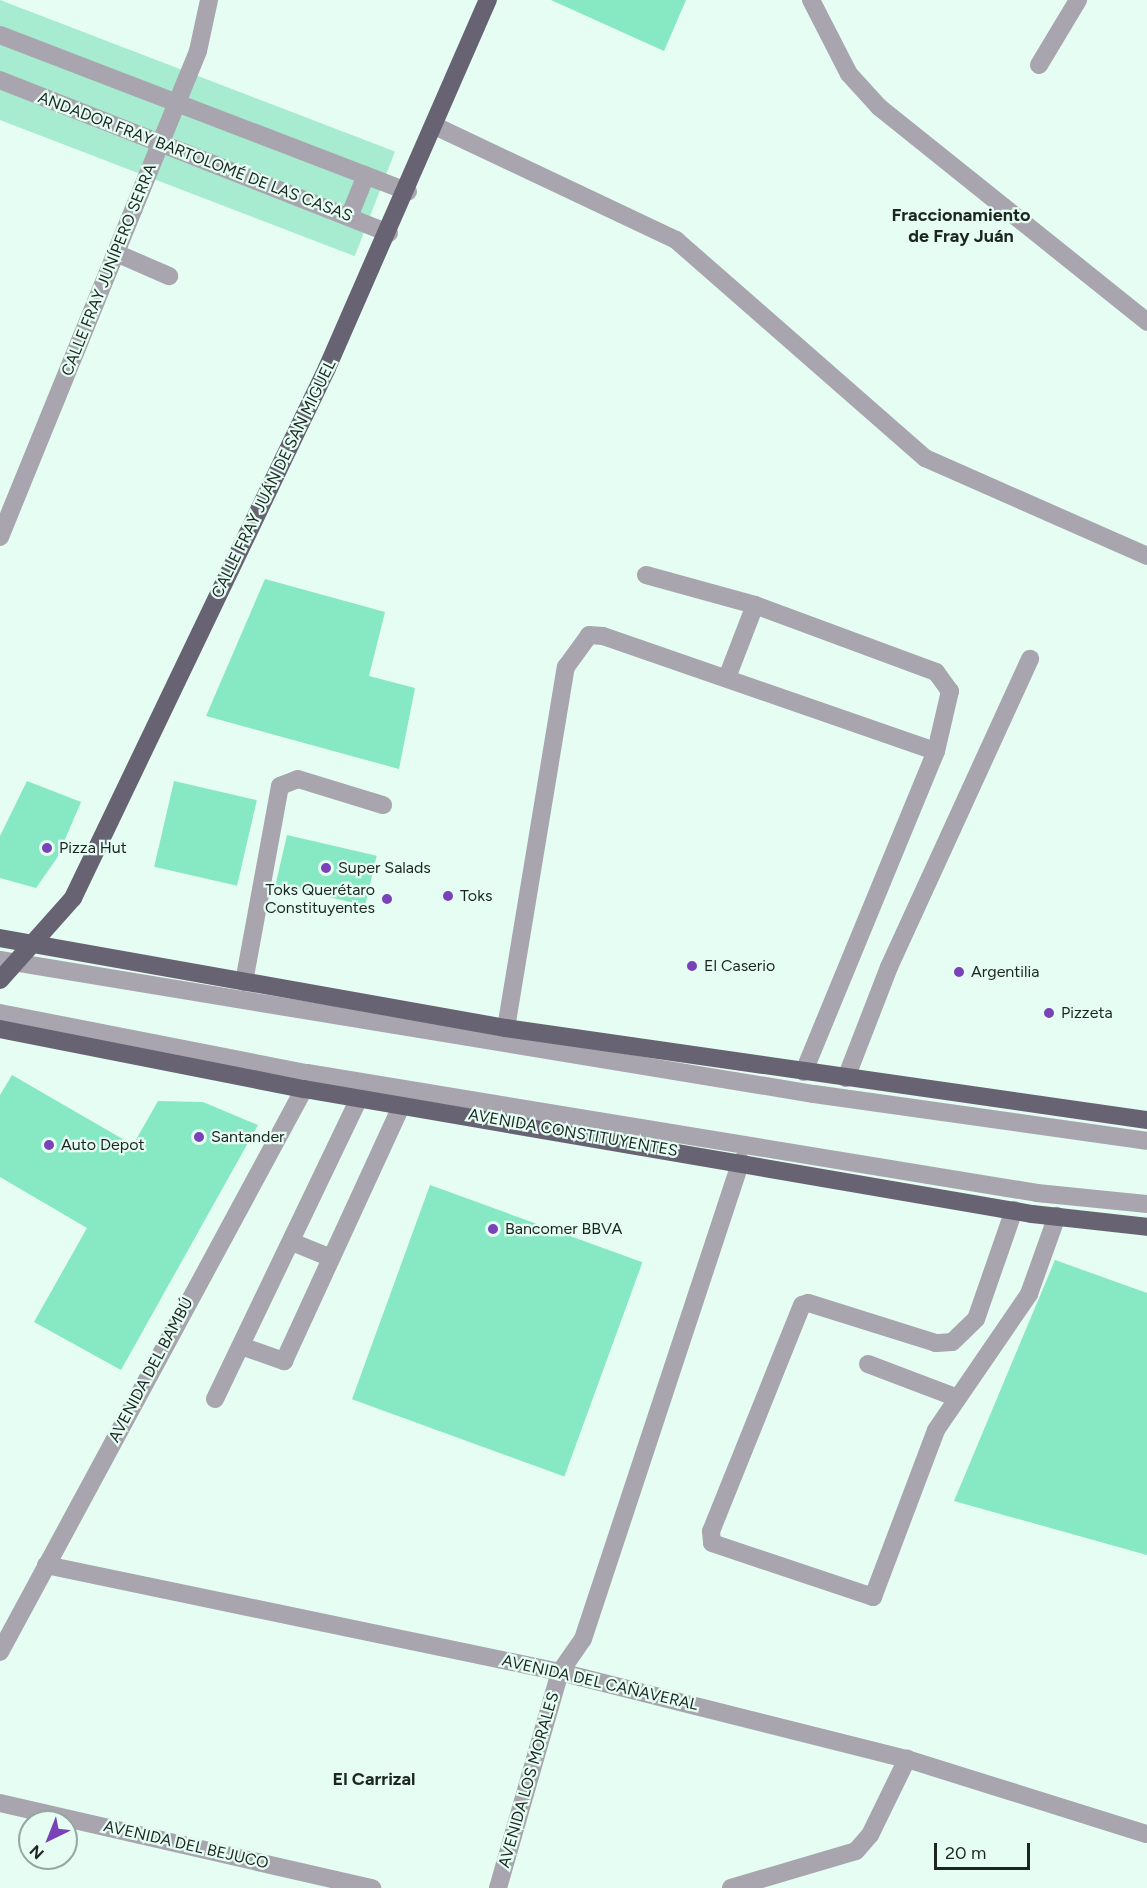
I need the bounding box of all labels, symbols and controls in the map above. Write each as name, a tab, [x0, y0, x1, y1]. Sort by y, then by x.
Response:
street label: ANDADOR FRAY BARTOLOMÉ DE LAS CASAS	[35, 88, 355, 226]
street label: CALLE FRAY JUNÍPERO SERRA	[58, 161, 160, 379]
district label: Fraccionamiento de Fray Juán	[892, 205, 1030, 248]
street label: CALLE FRAY JUÁN DE SAN MIGUEL	[208, 357, 340, 601]
place label: Pizza Hut	[59, 838, 127, 858]
marker: Pizza Hut	[40, 841, 54, 855]
place label: Super Salads	[338, 858, 431, 878]
marker: Super Salads	[319, 861, 333, 875]
place label: Toks Querétaro Constituyentes	[265, 880, 375, 918]
place label: Toks	[460, 886, 492, 906]
marker: Toks	[441, 889, 455, 903]
marker: Toks Querétaro Constituyentes	[380, 892, 394, 906]
place label: El Caserio	[704, 956, 775, 976]
marker: El Caserio	[685, 959, 699, 973]
place label: Argentilia	[971, 962, 1039, 982]
marker: Argentilia	[952, 965, 966, 979]
place label: Pizzeta	[1061, 1003, 1113, 1023]
marker: Pizzeta	[1042, 1006, 1056, 1020]
street label: AVENIDA CONSTITUYENTES	[467, 1105, 679, 1161]
place label: Santander	[211, 1127, 285, 1147]
marker: Santander	[192, 1130, 206, 1144]
place label: Auto Depot	[61, 1135, 145, 1155]
marker: Auto Depot	[42, 1138, 56, 1152]
place label: Bancomer BBVA	[505, 1219, 622, 1239]
marker: Bancomer BBVA	[486, 1222, 500, 1236]
street label: AVENIDA DEL BAMBÚ	[105, 1294, 197, 1446]
street label: AVENIDA DEL CAÑAVERAL	[500, 1651, 700, 1715]
street label: AVENIDA LOS MORALES	[495, 1690, 563, 1870]
district label: El Carrizal	[333, 1768, 415, 1790]
north arrow	[18, 1810, 78, 1870]
street label: AVENIDA DEL BEJUCO	[102, 1817, 270, 1873]
scale bar	[937, 1831, 1033, 1869]
text: N	[26, 1841, 48, 1863]
text: 20 m	[945, 1842, 986, 1864]

